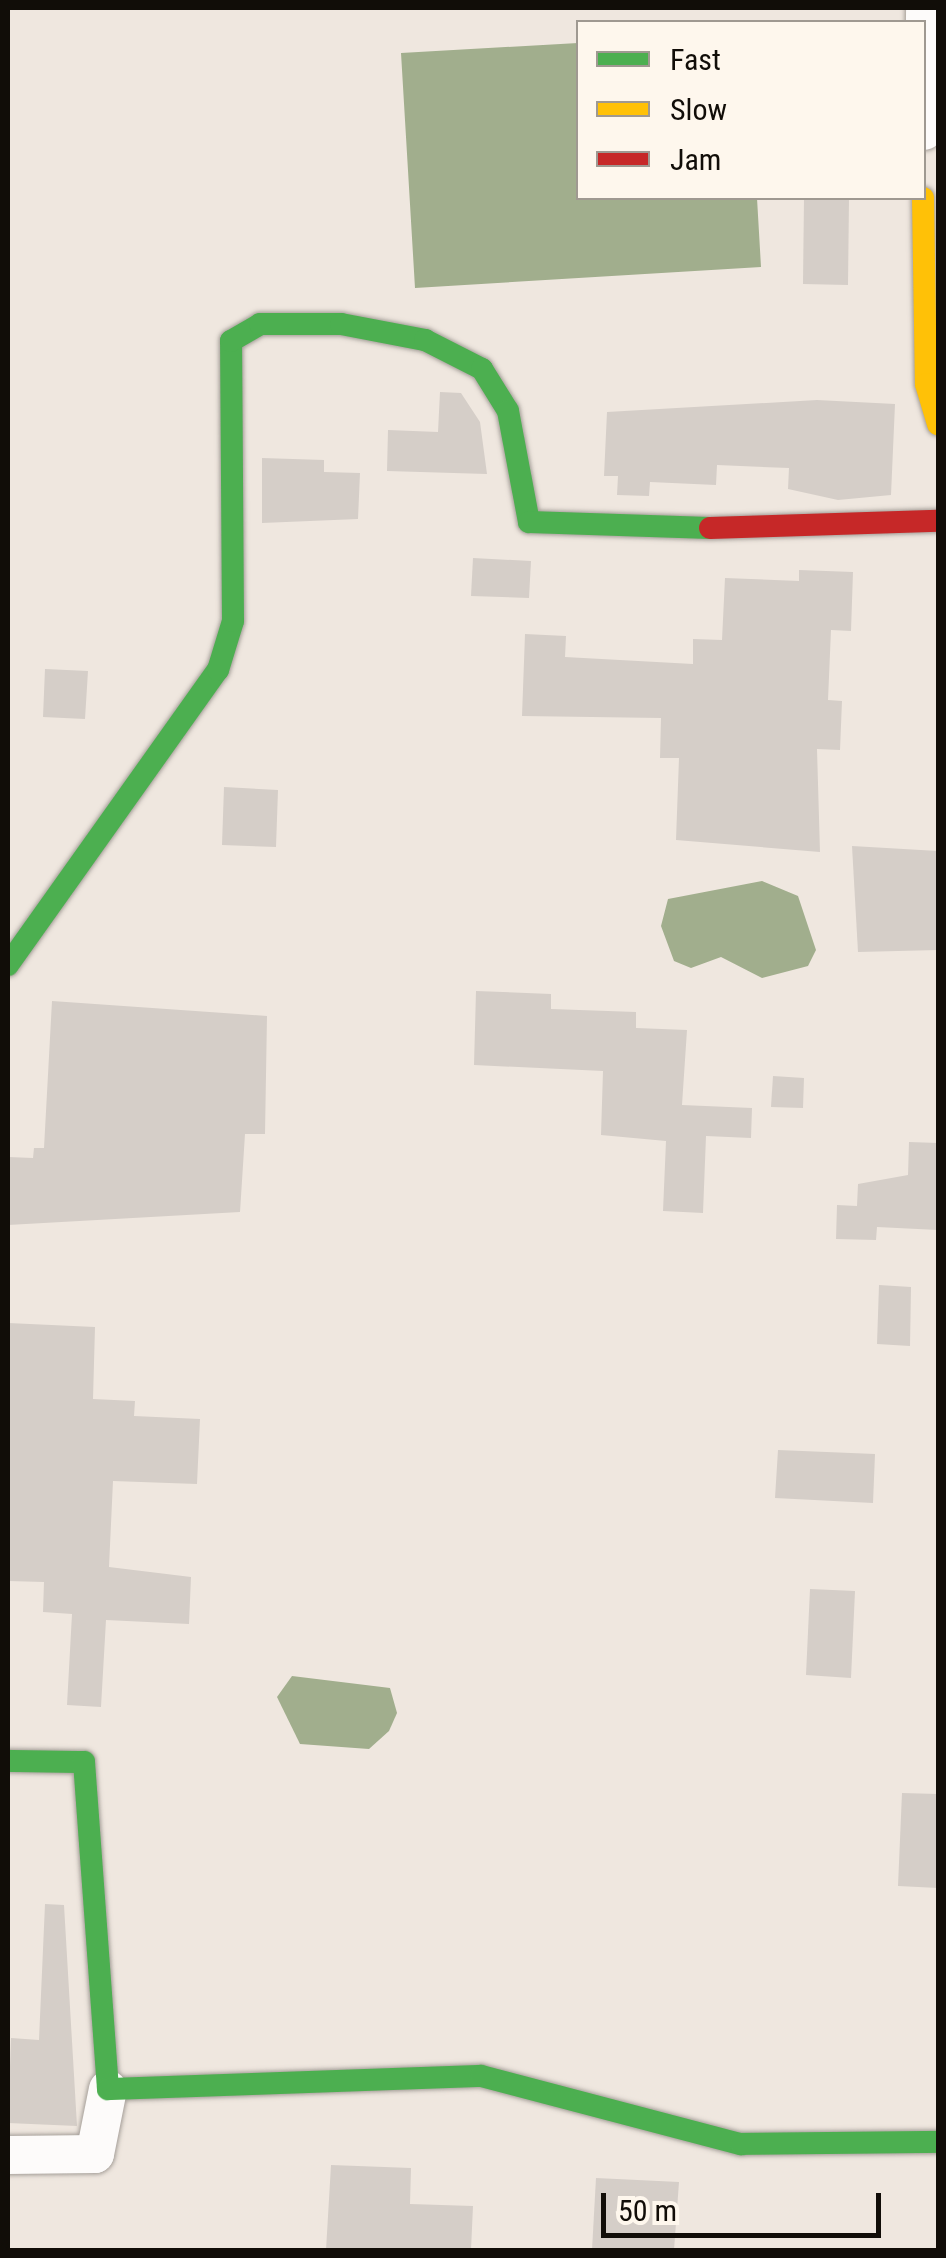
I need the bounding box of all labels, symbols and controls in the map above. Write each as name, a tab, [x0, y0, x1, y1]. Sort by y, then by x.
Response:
legend	[576, 20, 926, 200]
text: Fast	[670, 42, 721, 77]
text: Slow	[670, 92, 727, 127]
text: Jam	[670, 142, 721, 177]
scale bar	[606, 2173, 886, 2235]
text: 50 m	[618, 2193, 677, 2228]

